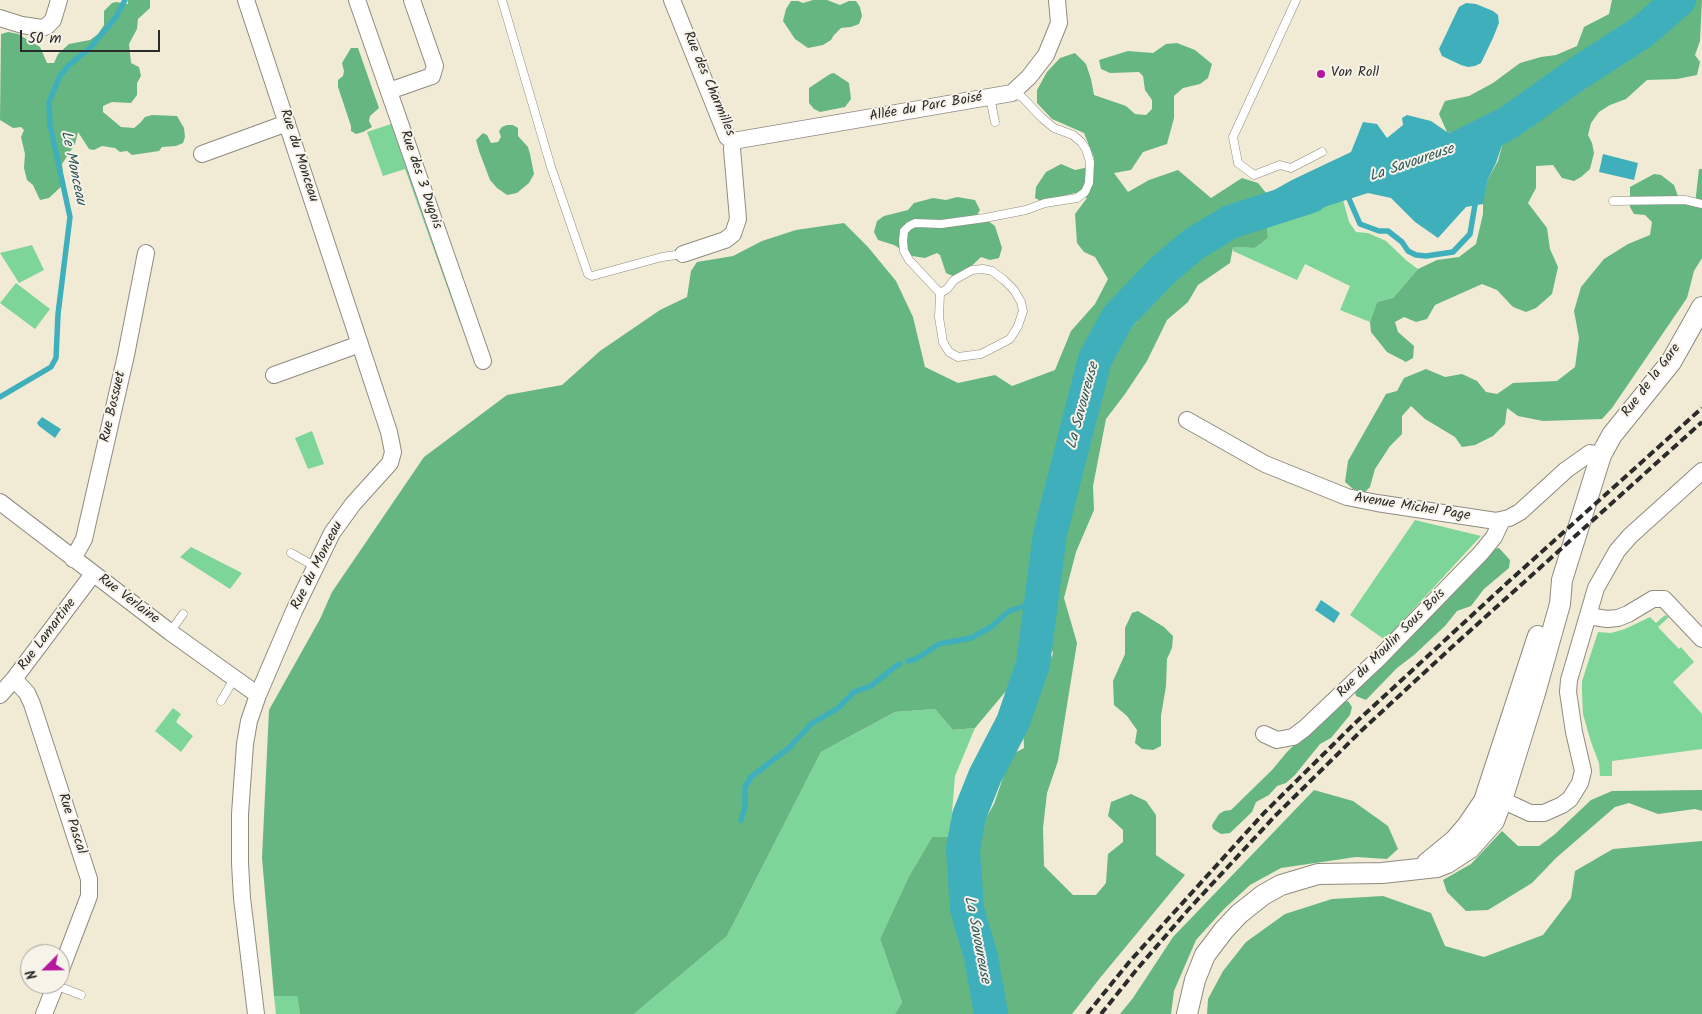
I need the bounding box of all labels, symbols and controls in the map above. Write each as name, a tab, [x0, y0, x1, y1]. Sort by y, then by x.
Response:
scale bar	[22, 20, 162, 52]
text: 50 m	[28, 27, 62, 51]
street label: Rue des Charmilles	[678, 29, 738, 139]
place label: Von Roll	[1331, 66, 1379, 82]
marker: Von Roll	[1315, 68, 1327, 80]
street label: Allée du Parc Boisé	[868, 90, 984, 126]
street label: Rue du Monceau	[275, 107, 321, 205]
street label: Rue des 3 Dugois	[395, 128, 445, 232]
water label: Le Monceau	[55, 129, 89, 207]
water label: La Savoureuse	[1367, 141, 1457, 187]
street label: Rue de la Gare	[1619, 341, 1685, 421]
water label: La Savoureuse	[1064, 361, 1104, 451]
street label: Rue Bossuet	[98, 370, 130, 444]
street label: Avenue Michel Page	[1353, 491, 1471, 525]
street label: Rue du Monceau	[289, 519, 347, 613]
street label: Rue Verlaine	[94, 572, 162, 628]
street label: Rue du Moulin Sous Bois	[1334, 586, 1450, 702]
street label: Rue Lamartine	[15, 596, 81, 674]
street label: Rue Pascal	[53, 791, 89, 857]
water label: La Savoureuse	[959, 895, 993, 985]
north arrow	[20, 944, 70, 994]
text: N	[20, 966, 44, 983]

